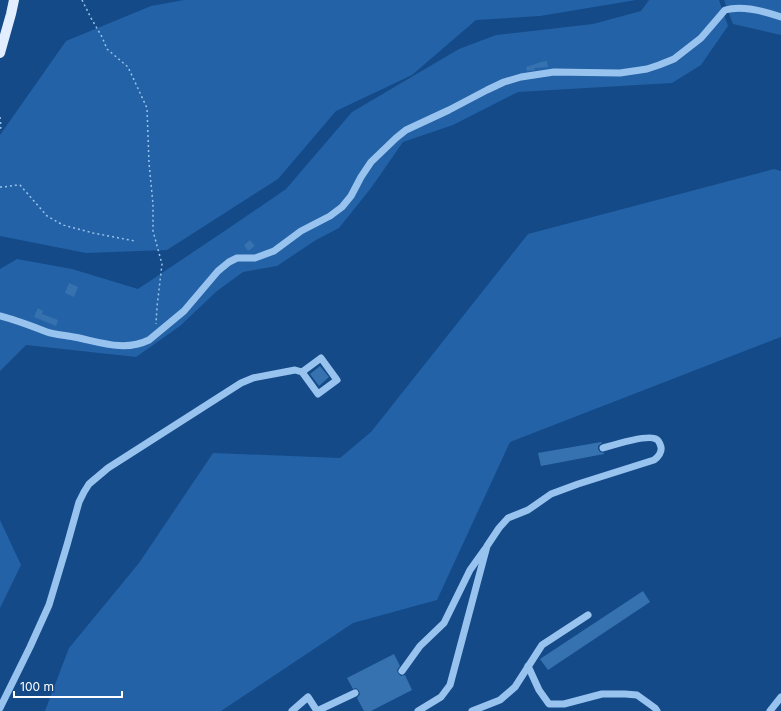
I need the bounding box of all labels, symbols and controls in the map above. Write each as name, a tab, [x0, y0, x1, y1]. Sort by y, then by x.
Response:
scale bar	[14, 673, 122, 699]
text: 100 m	[20, 679, 54, 694]

